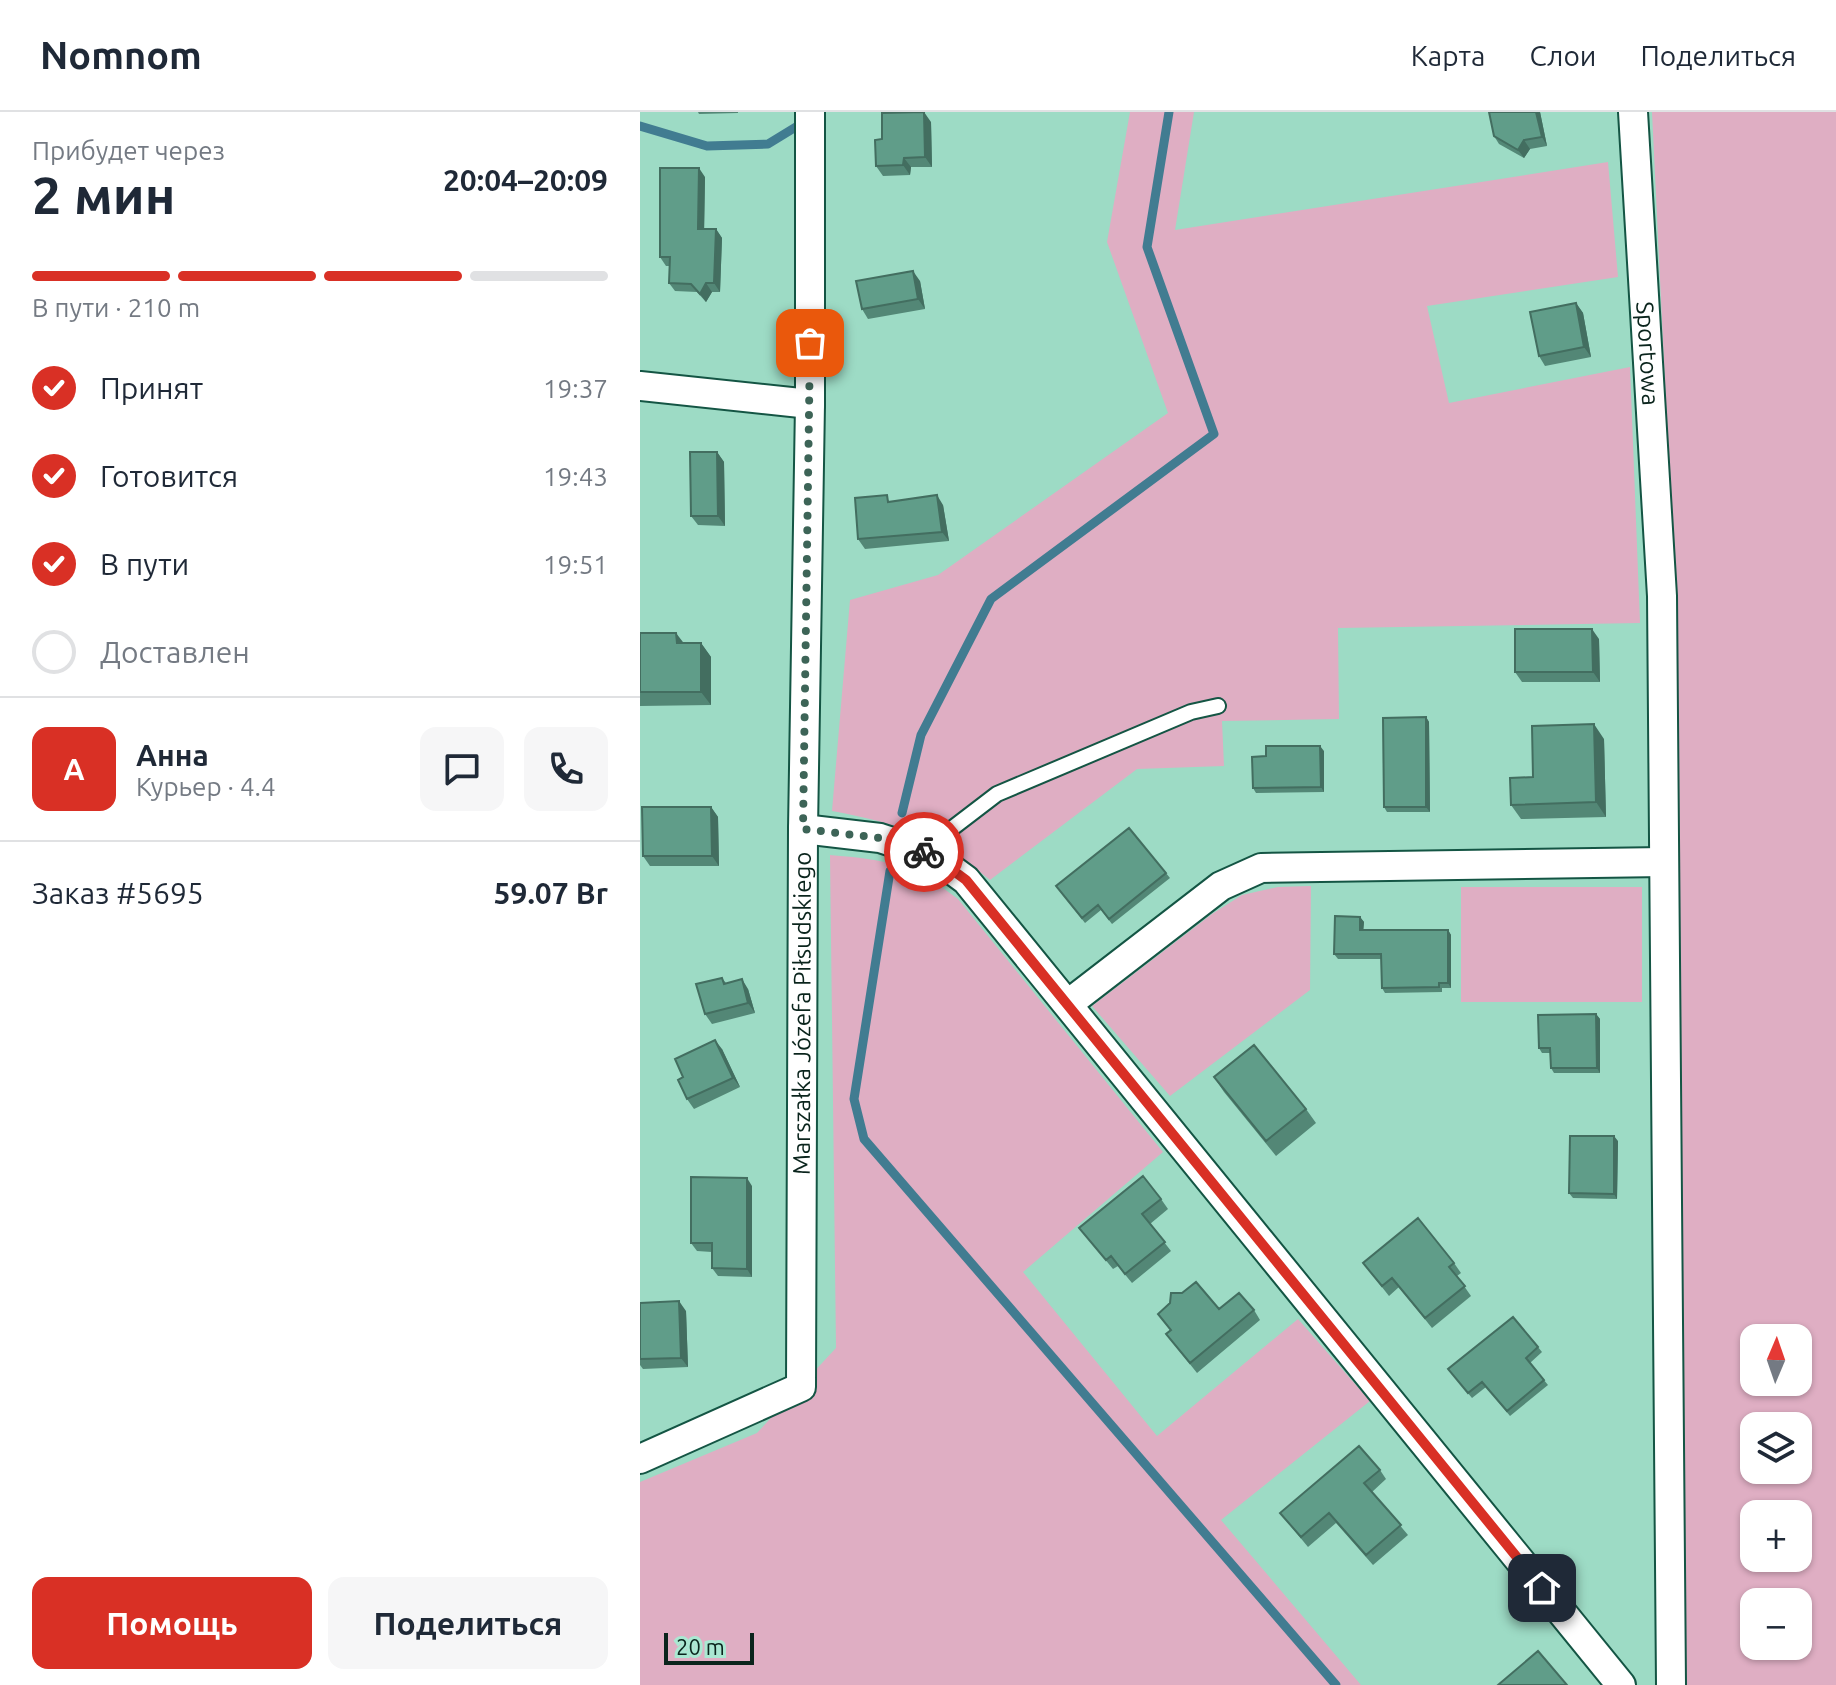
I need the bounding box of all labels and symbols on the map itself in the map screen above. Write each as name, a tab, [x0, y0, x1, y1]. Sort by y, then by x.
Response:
street label: Sportowa	[1631, 301, 1665, 406]
pin	[776, 309, 844, 377]
courier	[884, 812, 964, 892]
street label: Marszałka Józefa Piłsudskiego	[788, 852, 816, 1175]
north arrow	[1740, 1324, 1812, 1396]
pin	[1508, 1554, 1576, 1622]
scale bar	[664, 1629, 754, 1665]

